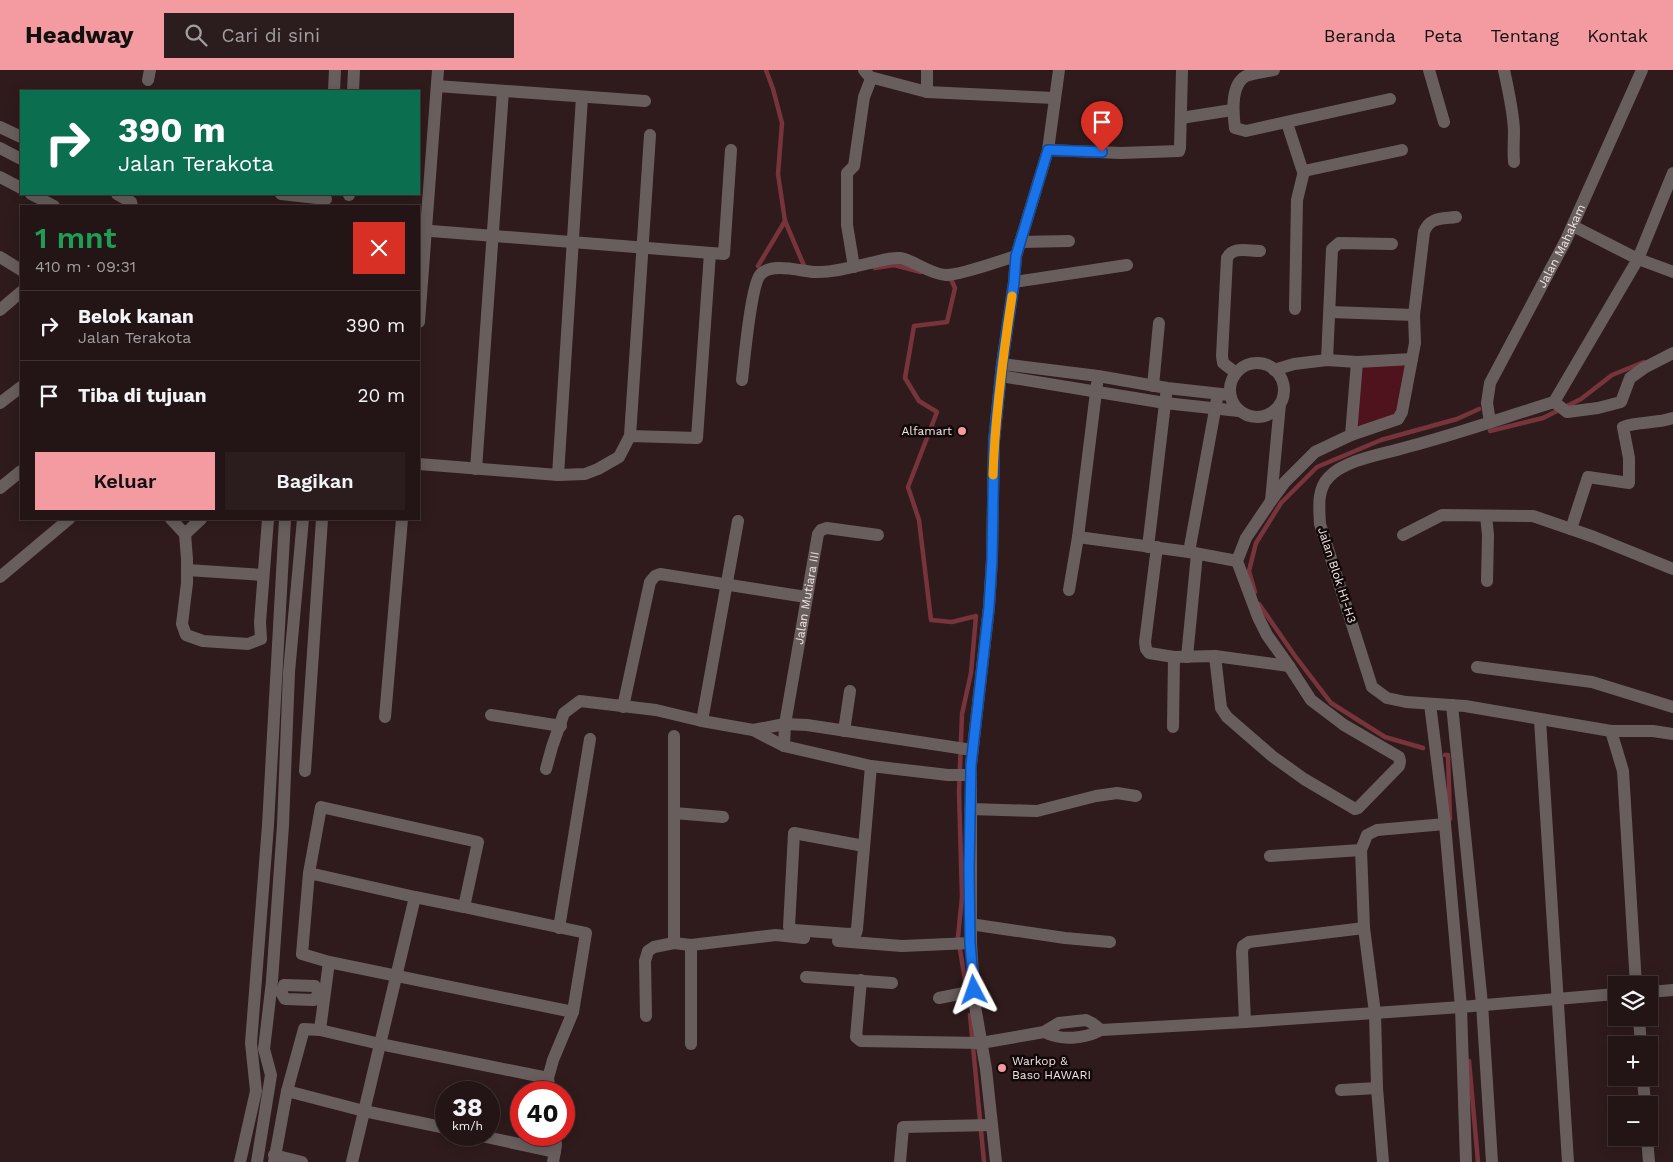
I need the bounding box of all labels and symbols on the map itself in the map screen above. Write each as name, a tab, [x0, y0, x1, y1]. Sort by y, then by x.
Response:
pin	[1081, 101, 1123, 152]
street label: Jalan Mahakam	[1535, 202, 1588, 290]
place label: Alfamart	[901, 424, 952, 438]
marker: Alfamart	[956, 425, 968, 437]
street label: Jalan Blok H1-H3	[1315, 525, 1359, 625]
street label: Jalan Mutiara III	[792, 550, 822, 645]
position arrow	[947, 963, 999, 1015]
place label: Warkop & Baso HAWARI	[1012, 1054, 1091, 1082]
marker: Warkop & Baso HAWARI	[996, 1062, 1008, 1074]
speed limit sign: 40	[510, 1081, 575, 1146]

